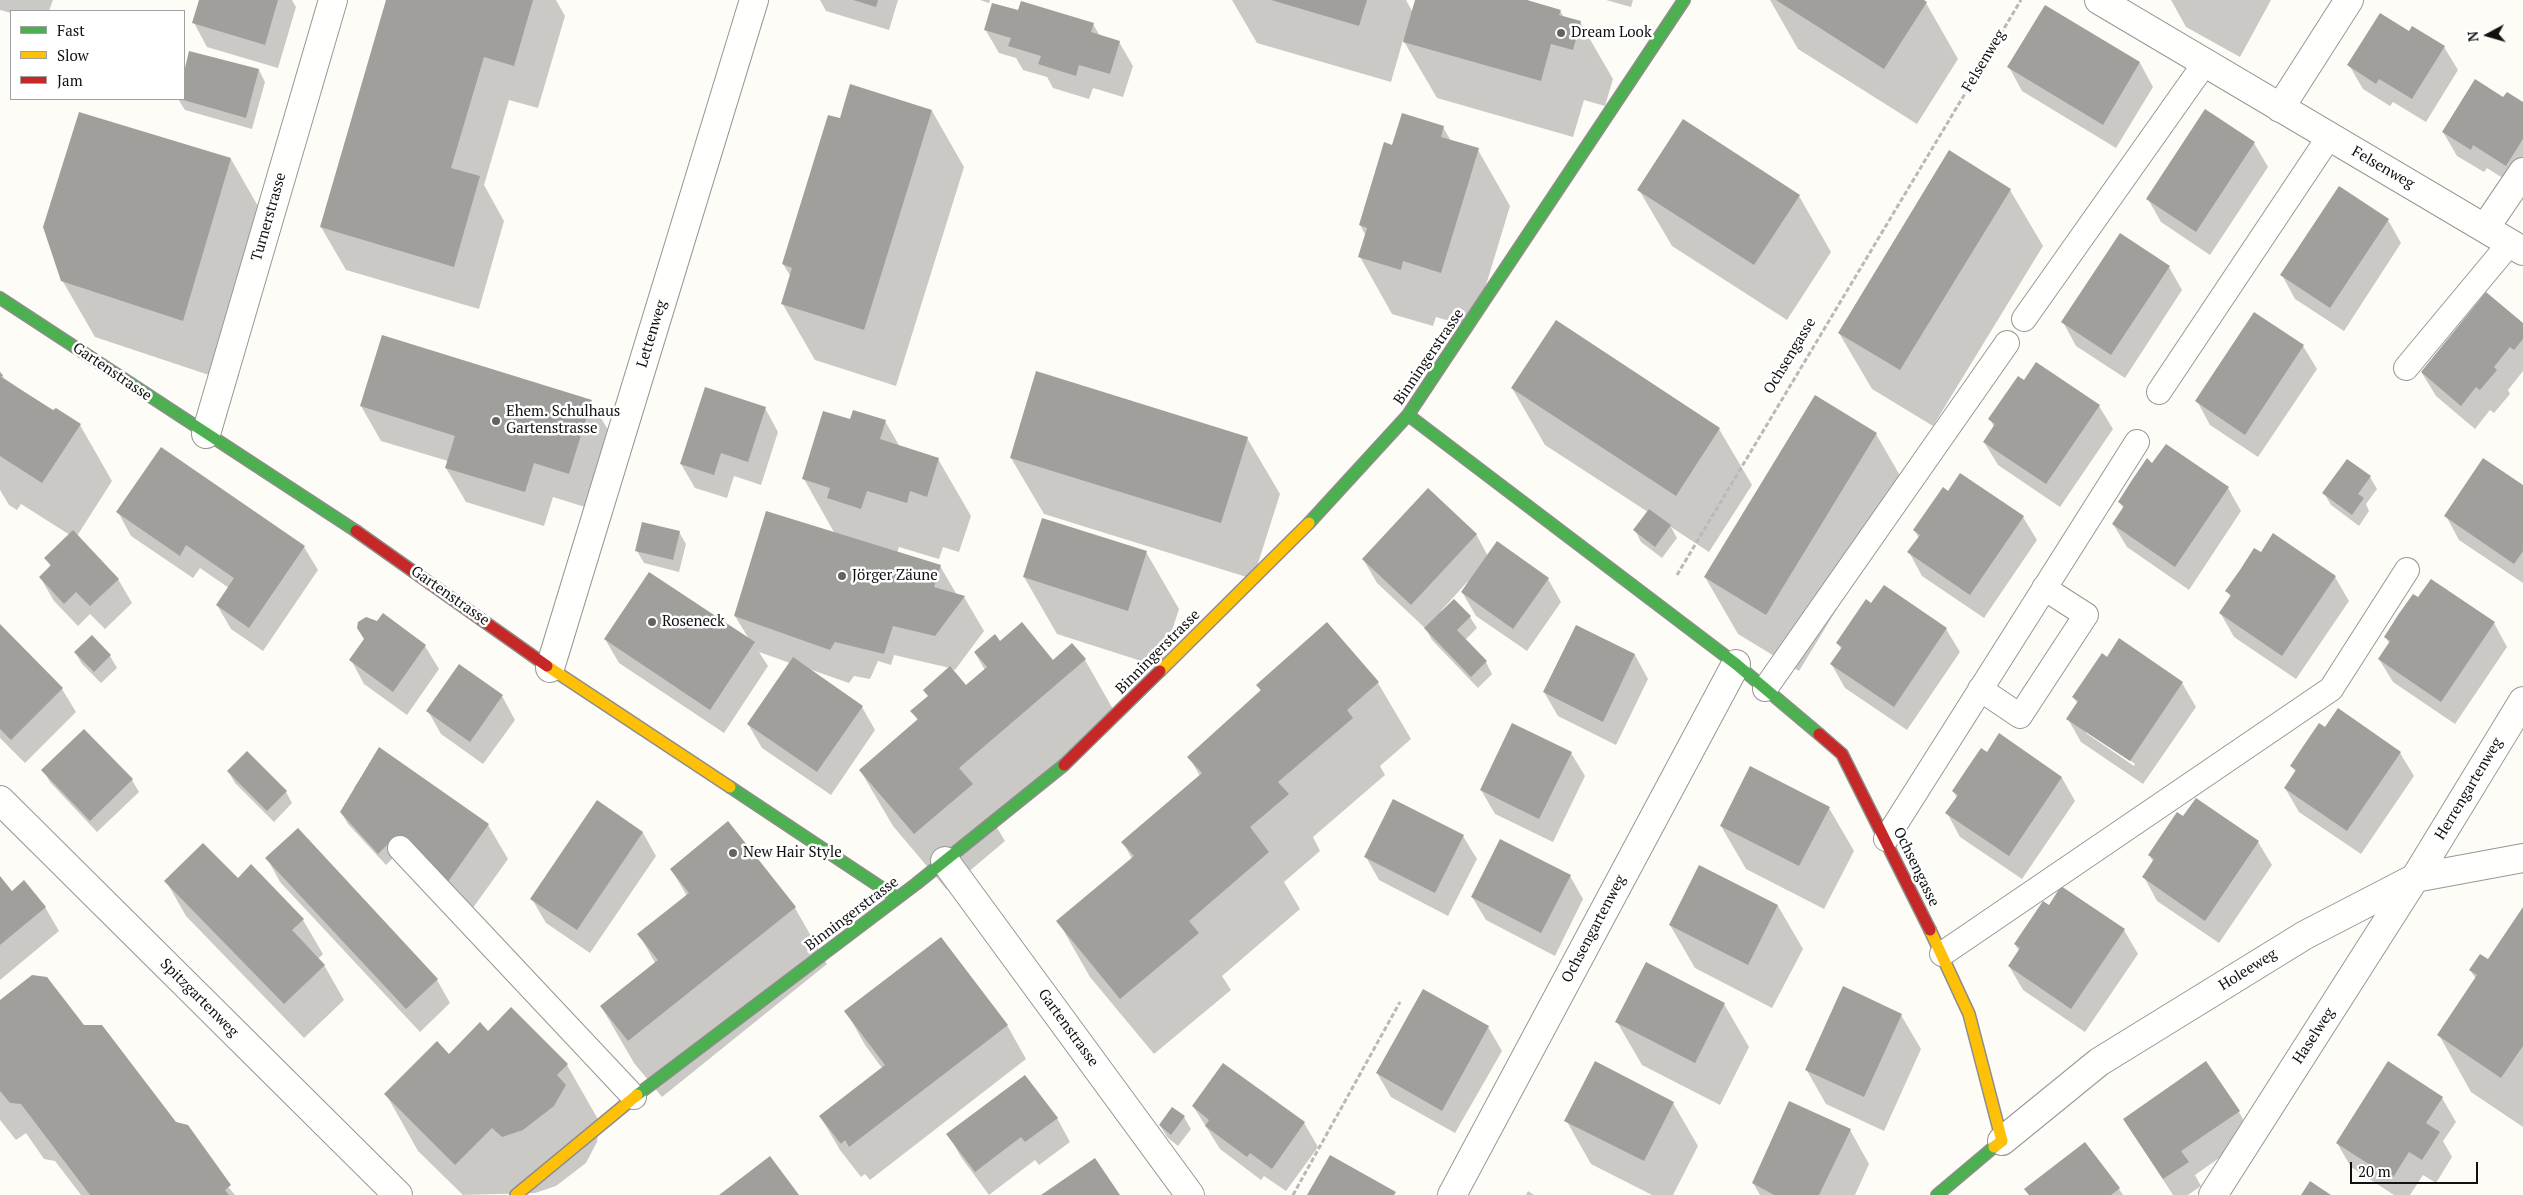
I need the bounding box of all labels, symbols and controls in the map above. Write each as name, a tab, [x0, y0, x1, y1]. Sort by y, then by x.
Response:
legend	[10, 10, 185, 100]
north arrow	[2463, 10, 2513, 60]
text: Fast	[57, 20, 85, 40]
place label: Dream Look	[1571, 24, 1652, 42]
marker: Dream Look	[1555, 27, 1567, 39]
street label: Felsenweg	[1958, 27, 2010, 95]
text: N	[2463, 30, 2483, 43]
text: Slow	[57, 45, 89, 65]
text: Jam	[57, 70, 83, 90]
street label: Felsenweg	[2348, 143, 2418, 193]
street label: Turnerstrasse	[248, 171, 290, 263]
street label: Lettenweg	[633, 298, 671, 370]
street label: Binningerstrasse	[1390, 305, 1468, 409]
street label: Ochsengasse	[1760, 315, 1820, 397]
street label: Gartenstrasse	[69, 339, 155, 405]
place label: Ehem. Schulhaus Gartenstrasse	[506, 403, 620, 438]
marker: Ehem. Schulhaus Gartenstrasse	[490, 415, 502, 427]
street label: Gartenstrasse	[407, 562, 493, 630]
place label: Jörger Zäune	[852, 567, 938, 585]
marker: Jörger Zäune	[836, 570, 848, 582]
street label: Binningerstrasse	[1112, 606, 1204, 698]
place label: Roseneck	[662, 613, 725, 631]
marker: Roseneck	[646, 616, 658, 628]
street label: Herrengartenweg	[2431, 735, 2507, 843]
street label: Ochsengasse	[1889, 824, 1943, 910]
place label: New Hair Style	[743, 844, 842, 862]
marker: New Hair Style	[727, 847, 739, 859]
street label: Ochsengartenweg	[1558, 872, 1630, 986]
street label: Binningerstrasse	[802, 873, 902, 955]
street label: Holeeweg	[2216, 945, 2280, 995]
street label: Spitzgartenweg	[156, 955, 242, 1041]
street label: Gartenstrasse	[1034, 986, 1102, 1070]
street label: Haselweg	[2289, 1005, 2339, 1067]
scale bar	[2353, 1152, 2480, 1184]
text: 20 m	[2358, 1161, 2391, 1181]

